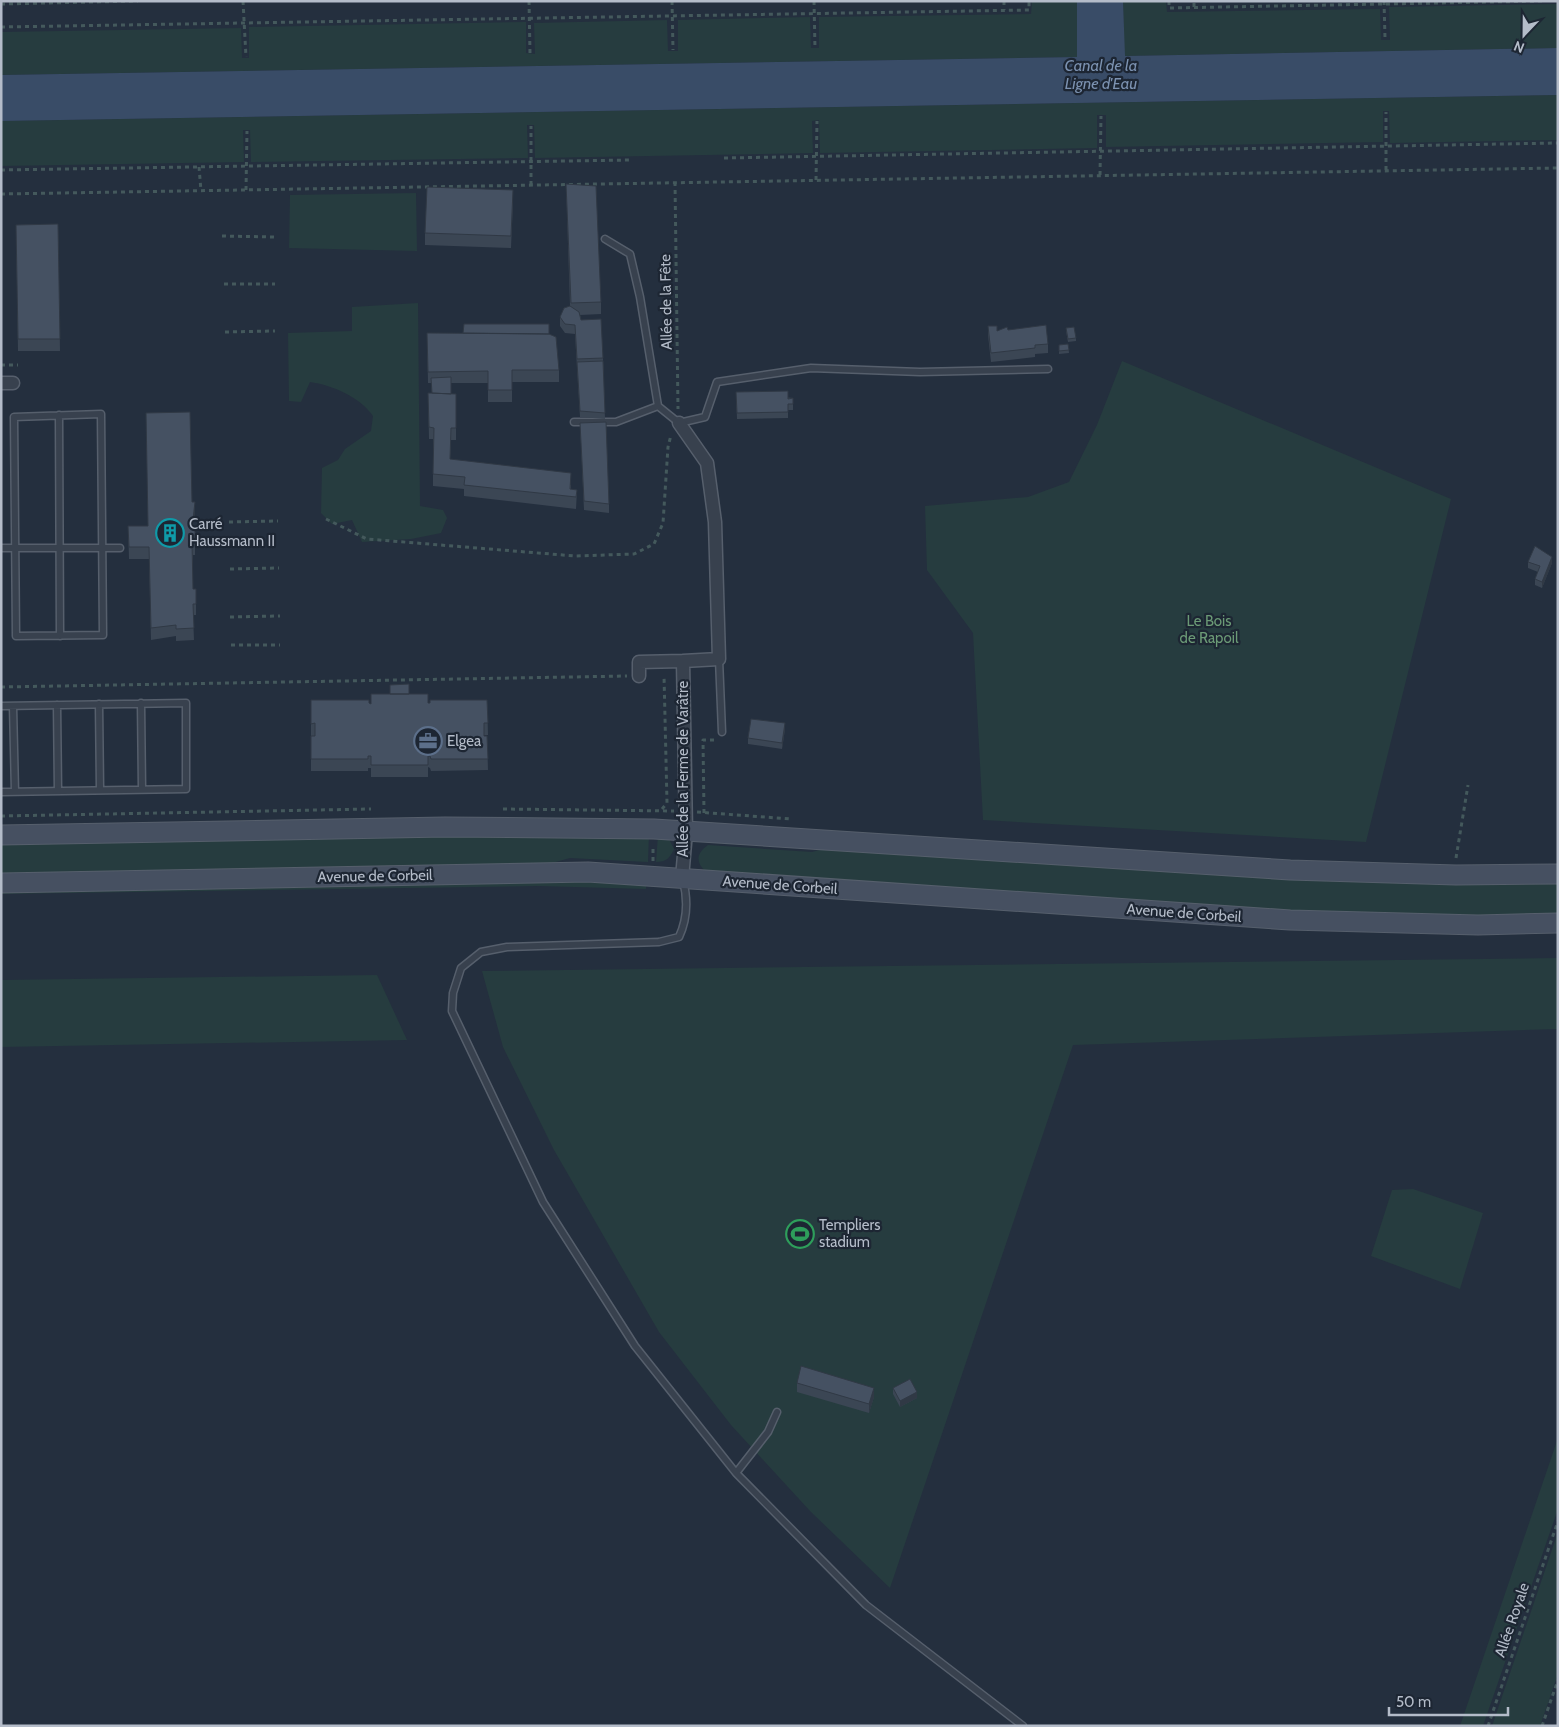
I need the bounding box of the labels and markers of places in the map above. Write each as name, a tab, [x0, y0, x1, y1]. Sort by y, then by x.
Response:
place label: Carré Haussmann II	[189, 515, 275, 550]
building icon: Carré Haussmann II	[155, 518, 185, 548]
office icon: Elgea	[413, 726, 443, 756]
place label: Elgea	[447, 732, 482, 750]
place label: Templiers stadium	[819, 1216, 880, 1251]
sports icon: Templiers stadium	[785, 1219, 815, 1249]

